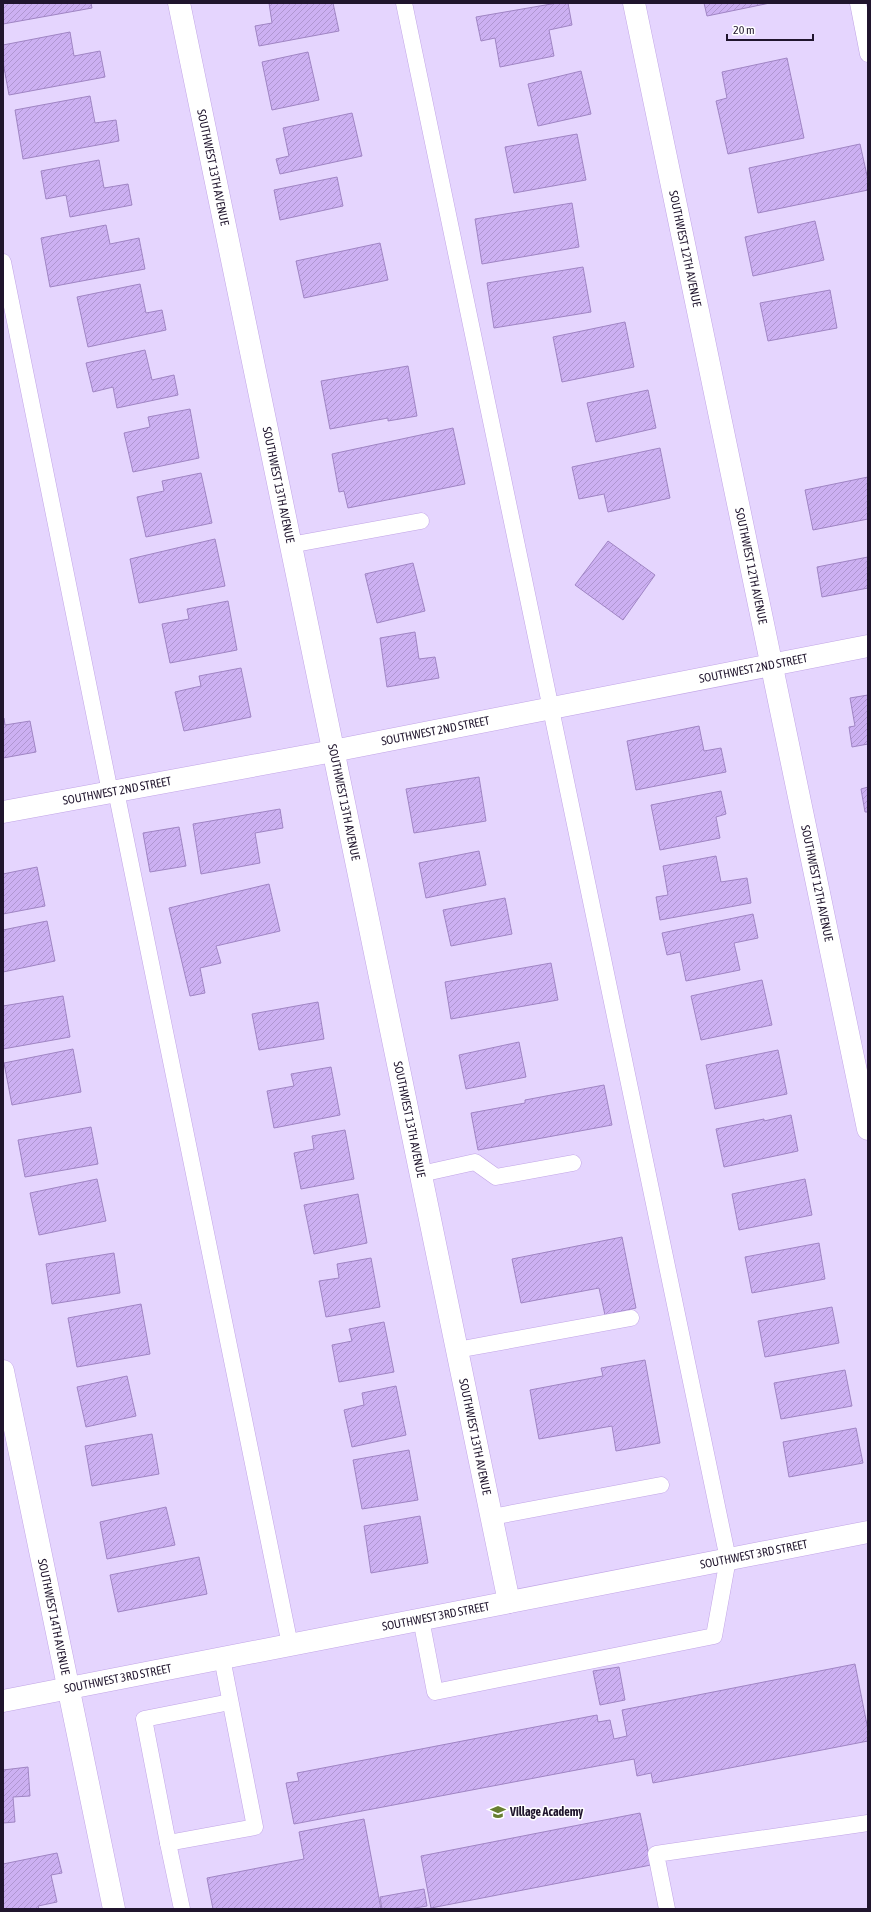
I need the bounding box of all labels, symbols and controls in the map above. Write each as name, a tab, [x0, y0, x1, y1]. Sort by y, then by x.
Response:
scale bar	[727, 16, 813, 42]
text: 20 m	[733, 23, 755, 37]
street label: SOUTHWEST 13TH AVENUE	[194, 108, 232, 227]
street label: SOUTHWEST 12TH AVENUE	[666, 189, 704, 308]
street label: SOUTHWEST 13TH AVENUE	[260, 425, 297, 544]
street label: SOUTHWEST 12TH AVENUE	[732, 507, 770, 625]
street label: SOUTHWEST 2ND STREET	[698, 651, 810, 686]
street label: SOUTHWEST 2ND STREET	[380, 713, 492, 748]
street label: SOUTHWEST 13TH AVENUE	[325, 743, 363, 862]
street label: SOUTHWEST 2ND STREET	[62, 774, 173, 808]
street label: SOUTHWEST 12TH AVENUE	[798, 824, 836, 943]
street label: SOUTHWEST 13TH AVENUE	[391, 1060, 428, 1179]
street label: SOUTHWEST 13TH AVENUE	[456, 1377, 494, 1496]
street label: SOUTHWEST 3RD STREET	[699, 1537, 809, 1572]
street label: SOUTHWEST 14TH AVENUE	[35, 1557, 73, 1676]
street label: SOUTHWEST 3RD STREET	[381, 1599, 491, 1634]
street label: SOUTHWEST 3RD STREET	[63, 1661, 173, 1696]
school or university icon: Village Academy	[489, 1803, 507, 1821]
place label: Village Academy	[509, 1805, 583, 1819]

